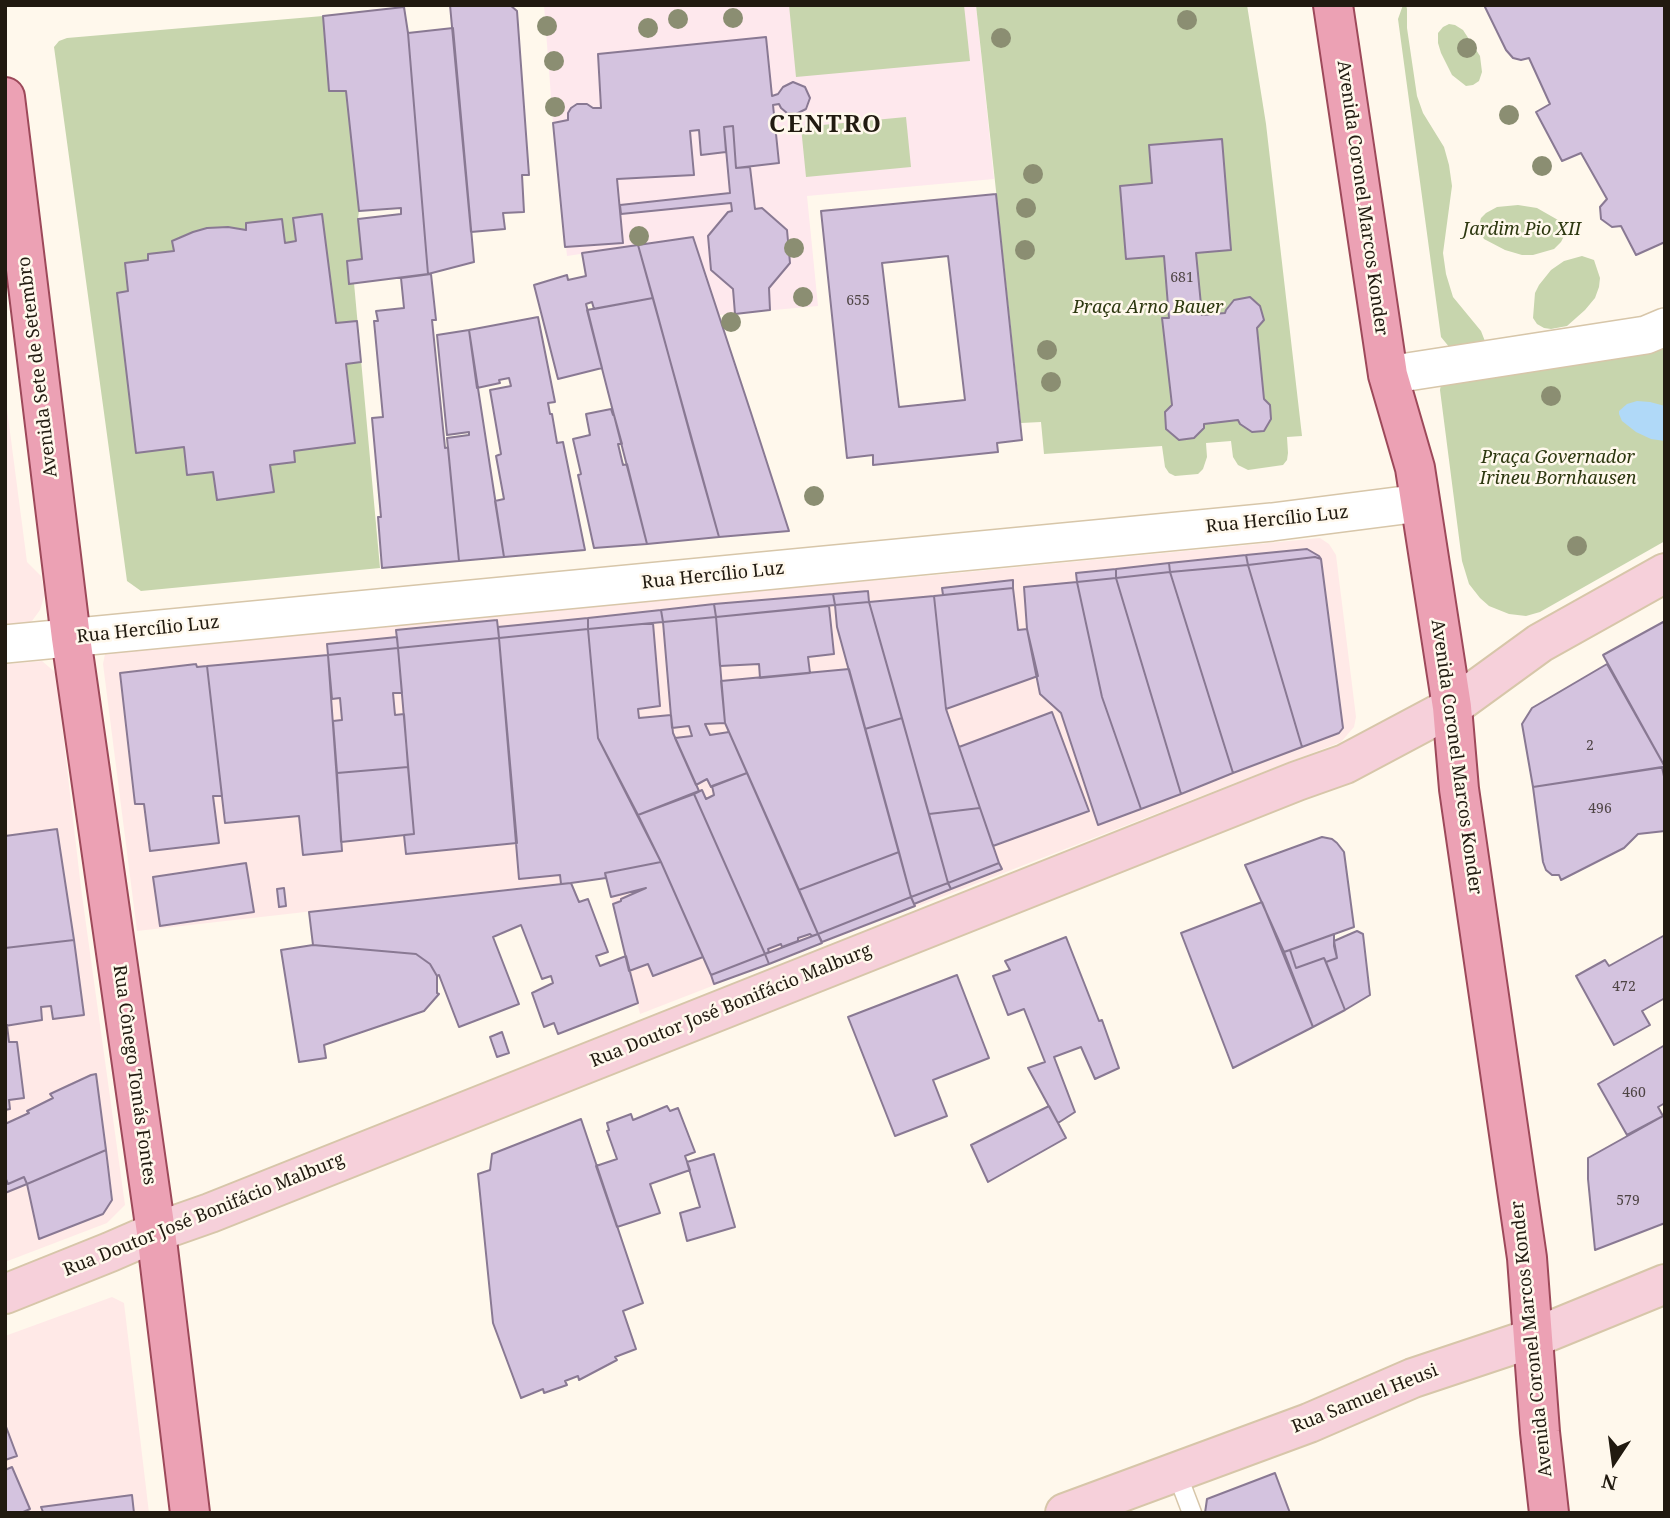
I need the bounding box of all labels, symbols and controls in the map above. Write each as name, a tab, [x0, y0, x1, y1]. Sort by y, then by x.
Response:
street label: Avenida Coronel Marcos Konder	[1332, 59, 1392, 337]
district label: CENTRO	[770, 111, 882, 139]
park label: Jardim Pio XII	[1463, 219, 1581, 241]
street label: Avenida Sete de Setembro	[14, 255, 62, 479]
house number: 681	[1170, 270, 1194, 286]
house number: 655	[846, 293, 870, 309]
park label: Praça Arno Bauer	[1073, 297, 1223, 319]
park label: Praça Governador Irineu Bornhausen	[1480, 447, 1636, 490]
street label: Rua Hercílio Luz	[1205, 502, 1349, 538]
street label: Rua Hercílio Luz	[641, 558, 785, 594]
street label: Rua Hercílio Luz	[76, 612, 220, 648]
street label: Avenida Coronel Marcos Konder	[1426, 618, 1486, 896]
house number: 2	[1586, 738, 1594, 754]
house number: 496	[1588, 801, 1612, 817]
street label: Rua Doutor José Bonifácio Malburg	[587, 940, 875, 1072]
street label: Rua Cônego Tomás Fontes	[108, 964, 160, 1186]
house number: 472	[1612, 979, 1636, 995]
house number: 460	[1622, 1085, 1646, 1101]
street label: Rua Doutor José Bonifácio Malburg	[60, 1149, 348, 1281]
house number: 579	[1616, 1193, 1640, 1209]
street label: Avenida Coronel Marcos Konder	[1507, 1200, 1557, 1478]
street label: Rua Samuel Heusi	[1289, 1360, 1441, 1438]
north arrow	[1579, 1427, 1649, 1497]
text: N	[1599, 1468, 1620, 1497]

